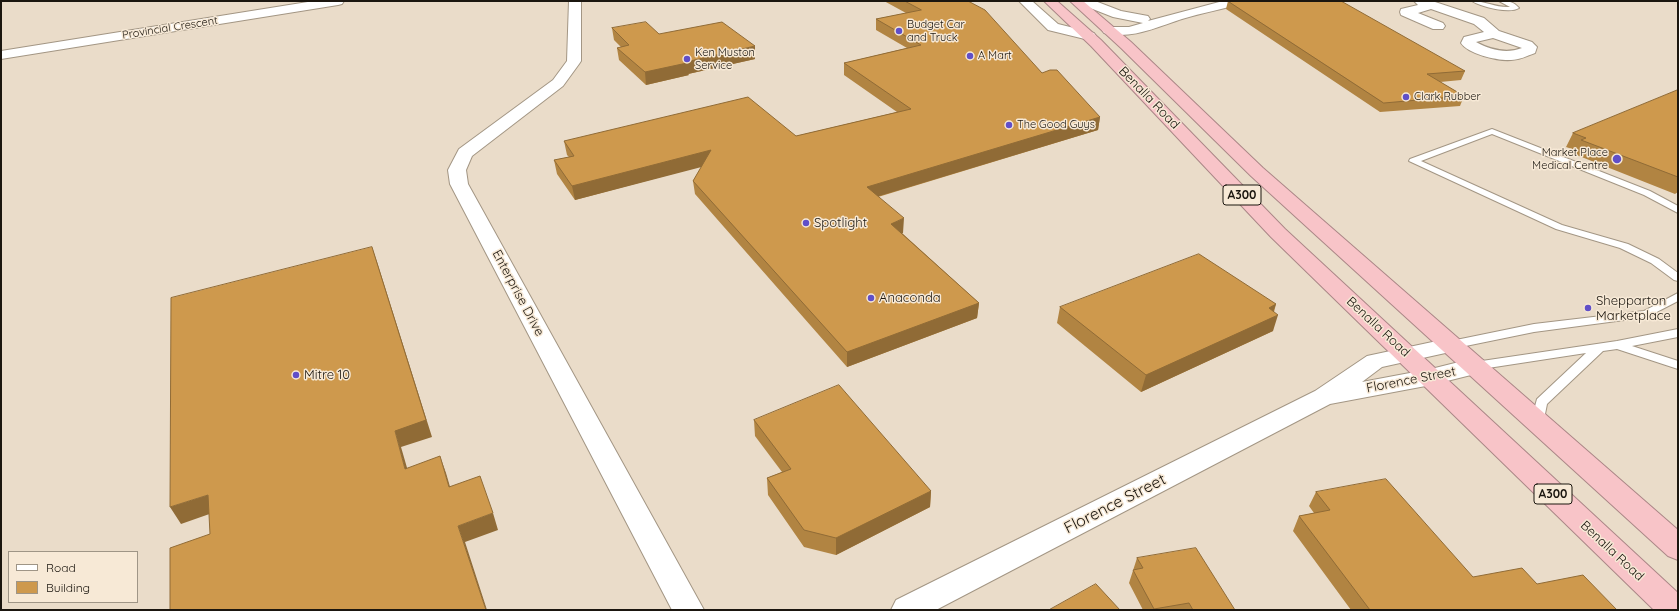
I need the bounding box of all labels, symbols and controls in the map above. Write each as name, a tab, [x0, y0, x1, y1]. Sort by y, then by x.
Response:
street label: Provincial Crescent	[121, 14, 219, 42]
place label: Budget Car and Truck	[907, 18, 965, 44]
marker: Budget Car and Truck	[894, 26, 904, 36]
place label: Ken Muston Service	[695, 46, 755, 72]
place label: A Mart	[978, 49, 1012, 63]
marker: A Mart	[965, 51, 975, 61]
marker: Ken Muston Service	[682, 54, 692, 64]
street label: Benalla Road	[1115, 64, 1183, 132]
place label: Clark Rubber	[1414, 90, 1481, 104]
marker: Clark Rubber	[1401, 92, 1411, 102]
place label: The Good Guys	[1017, 118, 1095, 132]
marker: The Good Guys	[1004, 120, 1014, 130]
place label: Market Place Medical Centre	[1532, 146, 1608, 172]
marker: Market Place Medical Centre	[1611, 153, 1623, 165]
road number: A300	[1223, 185, 1261, 205]
place label: Spotlight	[814, 215, 867, 231]
marker: Spotlight	[801, 218, 811, 228]
street label: Enterprise Drive	[489, 247, 547, 339]
place label: Anaconda	[879, 290, 941, 306]
marker: Anaconda	[866, 293, 876, 303]
place label: Shepparton Marketplace	[1596, 293, 1671, 324]
street label: Benalla Road	[1343, 294, 1413, 360]
marker: Shepparton Marketplace	[1583, 303, 1593, 313]
street label: Florence Street	[1365, 364, 1457, 396]
place label: Mitre 10	[304, 367, 350, 383]
marker: Mitre 10	[291, 370, 301, 380]
street label: Florence Street	[1061, 470, 1169, 538]
road number: A300	[1534, 484, 1572, 504]
street label: Benalla Road	[1577, 518, 1647, 584]
legend	[8, 551, 138, 603]
text: Road	[46, 560, 76, 575]
text: Building	[46, 580, 90, 595]

